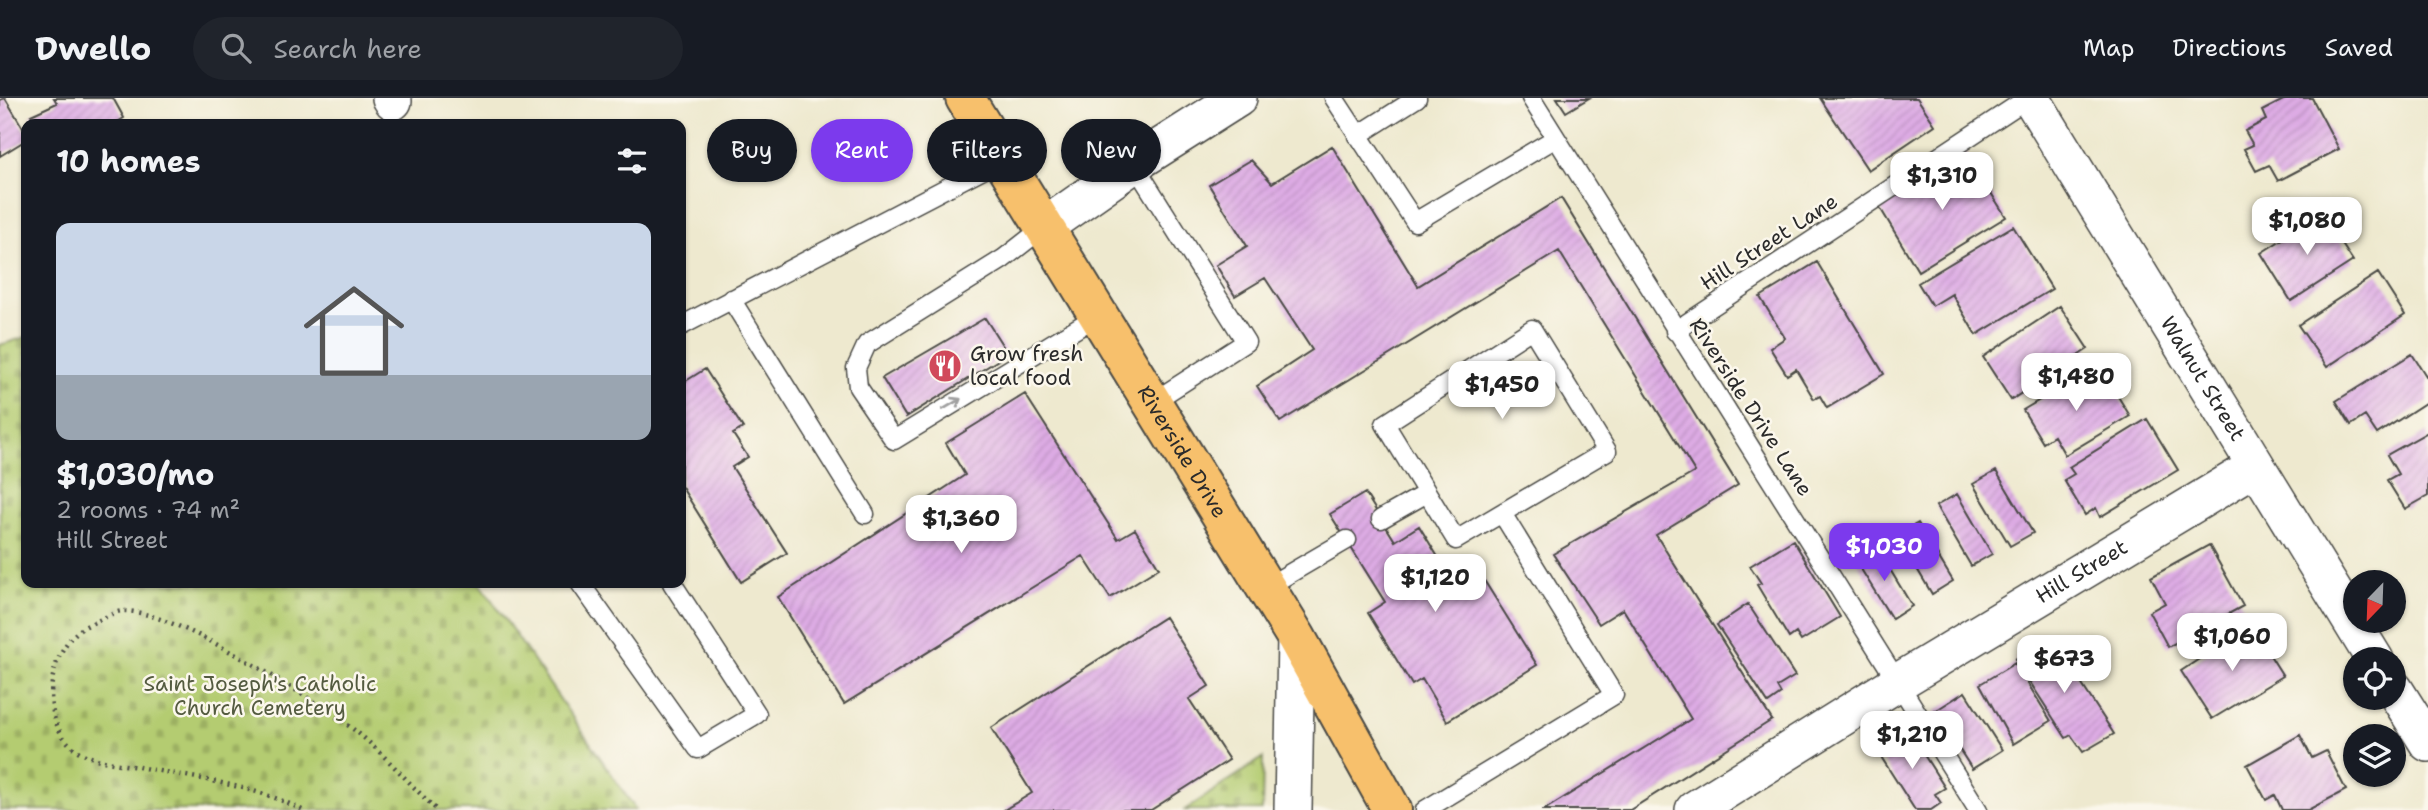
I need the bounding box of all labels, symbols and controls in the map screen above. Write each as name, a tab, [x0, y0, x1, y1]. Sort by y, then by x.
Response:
search box	[193, 17, 683, 80]
text: Dwello	[35, 26, 151, 71]
icon: search	[217, 29, 255, 67]
text: Search here	[273, 31, 422, 66]
text: Map	[2083, 32, 2134, 64]
text: Directions	[2172, 32, 2287, 64]
text: Saved	[2325, 32, 2393, 64]
chip: Buy	[707, 119, 797, 182]
chip: Rent	[811, 119, 913, 182]
chip: Filters	[927, 119, 1047, 182]
chip: New	[1061, 119, 1161, 182]
text: 10 homes	[56, 141, 201, 182]
icon: filters	[613, 142, 651, 180]
pin: $1,310	[1885, 152, 1999, 212]
text: $1,310	[1906, 160, 1978, 190]
street label: Hill Street Lane	[1695, 187, 1843, 297]
pin: $1,080	[2250, 198, 2364, 257]
text: $1,080	[2268, 205, 2346, 235]
icon: home	[291, 268, 417, 394]
street label: Walnut Street	[2154, 311, 2252, 446]
street label: Riverside Drive Lane	[1683, 313, 1819, 501]
place label: Grow fresh local food	[970, 340, 1083, 392]
restaurant icon: Grow fresh local food	[926, 347, 964, 385]
pin: $1,480	[2019, 354, 2133, 413]
text: $1,480	[2037, 361, 2115, 391]
pin: $1,450	[1445, 362, 1559, 421]
text: $1,450	[1464, 369, 1540, 399]
street label: Riverside Drive	[1131, 380, 1234, 523]
one-way arrow	[942, 397, 962, 411]
text: $1,030/mo	[56, 454, 214, 495]
text: 2 rooms · 74 m²	[56, 495, 240, 525]
pin: $1,360	[904, 496, 1018, 555]
text: $1,360	[922, 503, 1000, 533]
pin: $1,030	[1827, 524, 1941, 583]
text: Hill Street	[56, 525, 168, 555]
text: $1,030	[1845, 531, 1923, 561]
street label: Hill Street	[2030, 533, 2133, 610]
pin: $1,120	[1378, 554, 1492, 614]
text: $1,120	[1400, 562, 1470, 592]
north arrow	[2343, 570, 2406, 634]
map controls	[2343, 570, 2406, 787]
pin: $1,060	[2175, 614, 2289, 673]
text: $1,060	[2193, 621, 2271, 651]
pin: $673	[2023, 636, 2105, 695]
text: $673	[2033, 643, 2095, 673]
button: locate	[2343, 647, 2406, 710]
park label: Saint Joseph's Catholic Church Cemetery	[143, 670, 377, 722]
pin: $1,210	[1855, 712, 1969, 771]
text: $1,210	[1876, 719, 1948, 749]
button: layers	[2343, 724, 2406, 787]

